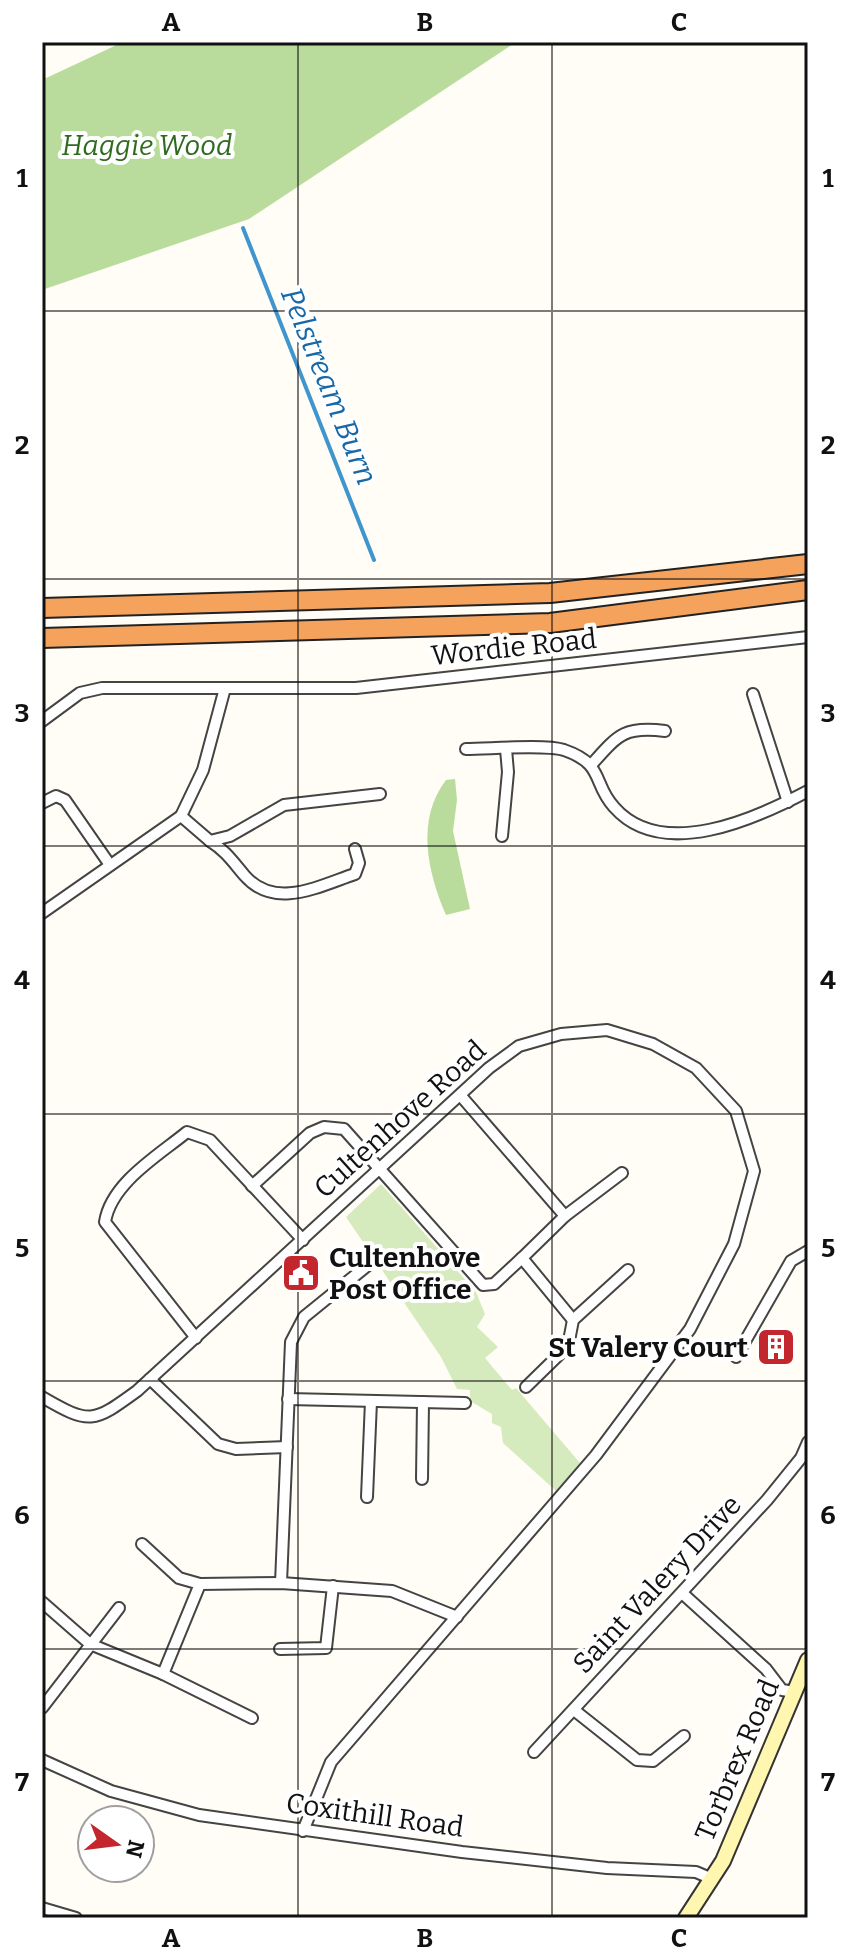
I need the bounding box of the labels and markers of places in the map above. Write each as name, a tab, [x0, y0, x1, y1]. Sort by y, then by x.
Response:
place label: Cultenhove Post Office	[329, 1241, 480, 1306]
public building icon: Cultenhove Post Office	[280, 1252, 322, 1294]
building icon: St Valery Court	[755, 1326, 797, 1368]
place label: St Valery Court	[548, 1331, 748, 1364]

